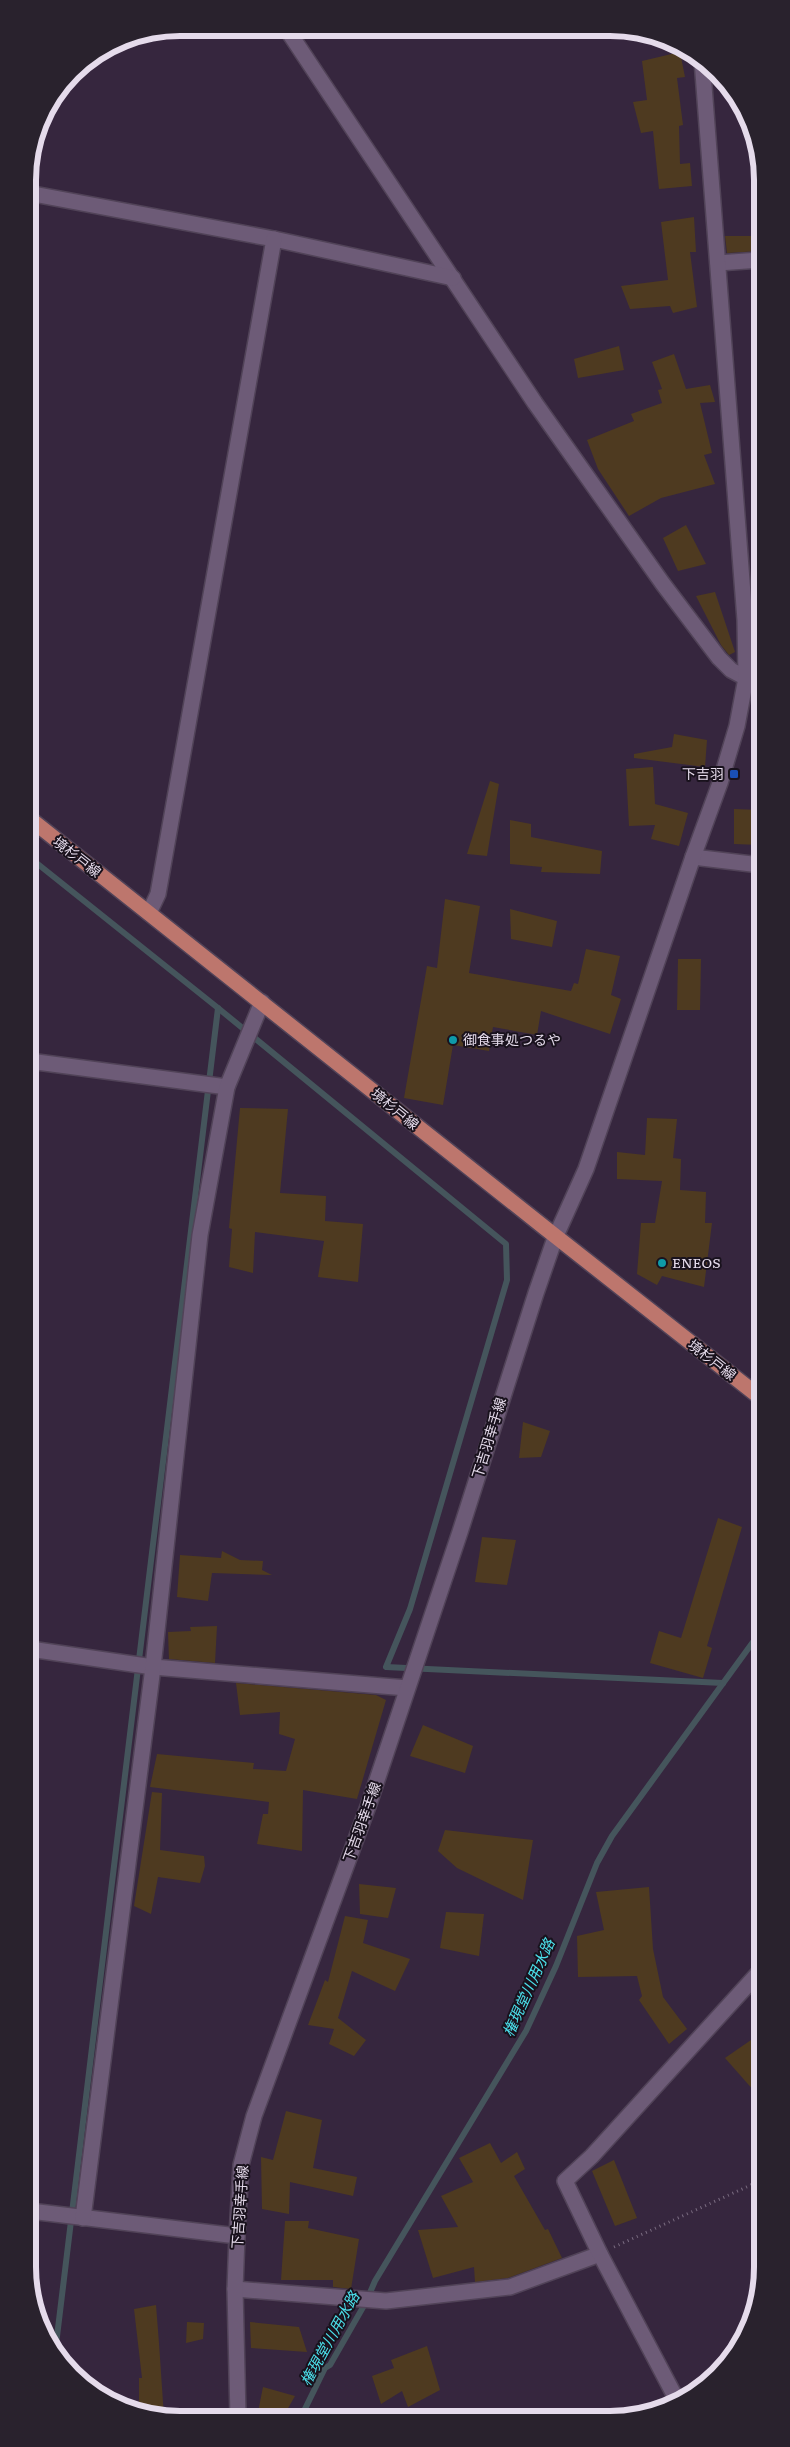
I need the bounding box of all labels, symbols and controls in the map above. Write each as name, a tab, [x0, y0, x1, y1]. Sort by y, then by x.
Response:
place label: 下吉羽	[682, 763, 724, 783]
marker: 下吉羽	[728, 768, 740, 780]
street label: 境杉戸線	[49, 831, 106, 881]
place label: 御食事処つるや	[463, 1029, 561, 1049]
marker: 御食事処つるや	[447, 1034, 459, 1046]
street label: 境杉戸線	[368, 1083, 424, 1134]
place label: ENEOS	[672, 1252, 721, 1272]
marker: ENEOS	[656, 1257, 668, 1269]
street label: 境杉戸線	[684, 1334, 741, 1384]
street label: 下吉羽幸手線	[466, 1395, 510, 1481]
street label: 下吉羽幸手線	[337, 1779, 385, 1865]
water label: 権現堂川用水路	[496, 1933, 560, 2040]
street label: 下吉羽幸手線	[226, 2164, 252, 2250]
water label: 権現堂川用水路	[293, 2285, 365, 2390]

